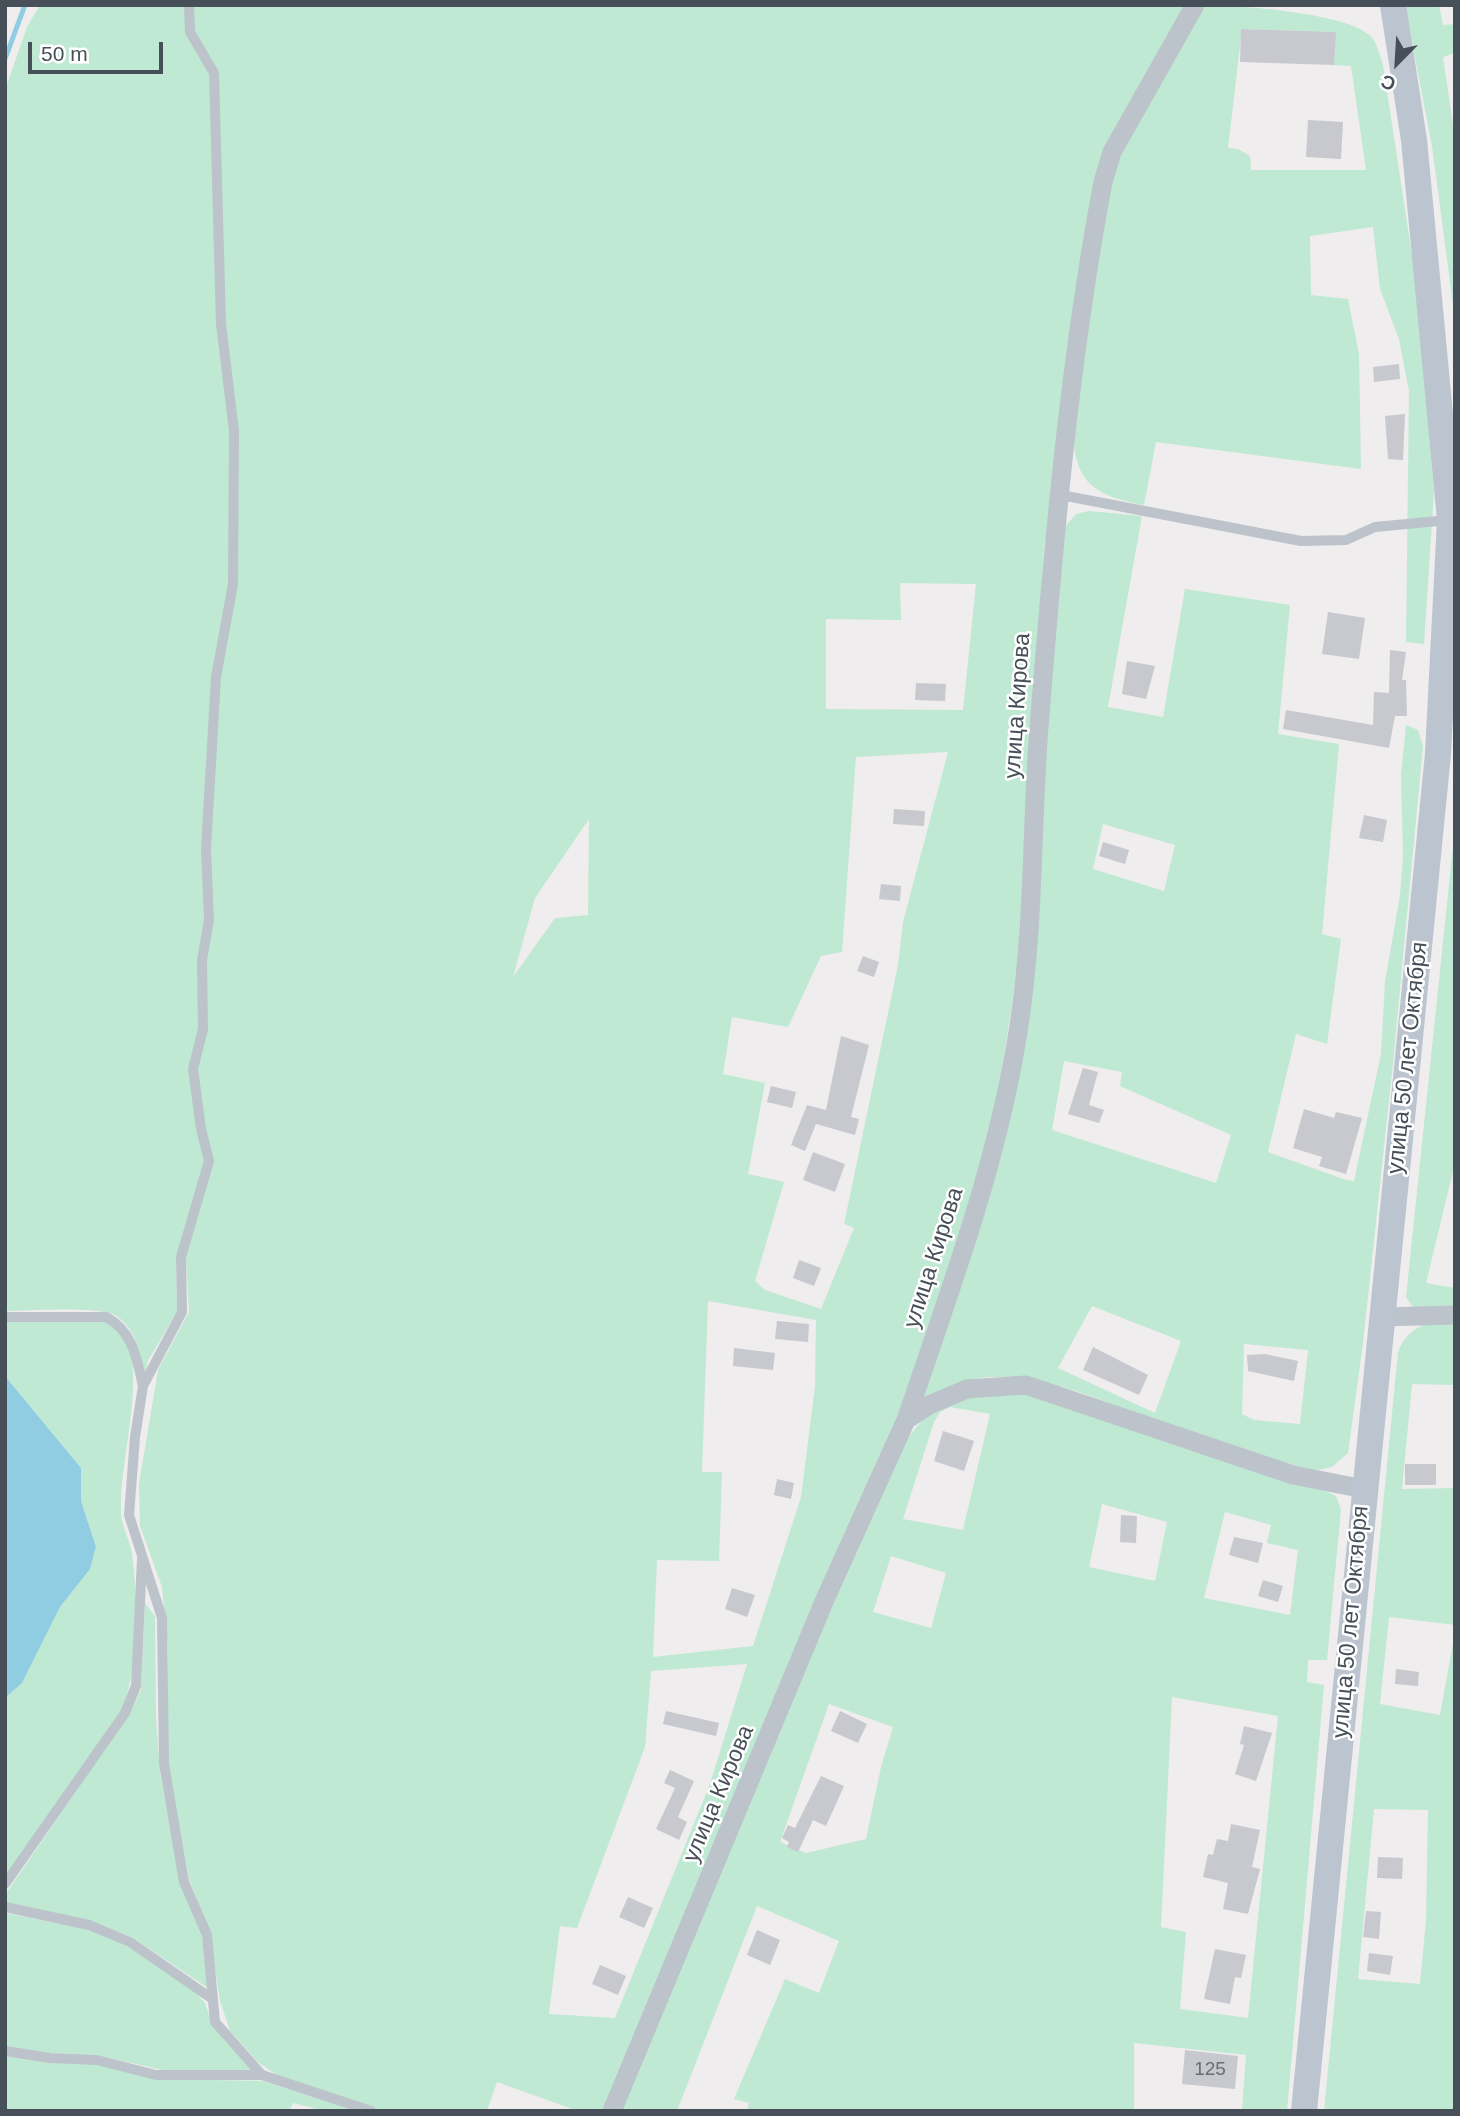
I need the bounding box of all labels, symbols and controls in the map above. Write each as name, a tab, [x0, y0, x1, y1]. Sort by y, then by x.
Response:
scale bar	[32, 28, 166, 72]
north arrow	[1362, 28, 1432, 98]
text: 50 m	[41, 42, 88, 65]
text: С	[1378, 70, 1399, 95]
street label: улица Кирова	[999, 632, 1037, 780]
street label: улица 50 лет Октября	[1382, 941, 1434, 1175]
street label: улица Кирова	[898, 1184, 970, 1332]
street label: улица 50 лет Октября	[1327, 1505, 1375, 1739]
street label: улица Кирова	[678, 1721, 760, 1867]
house number: 125	[1194, 2059, 1226, 2081]

